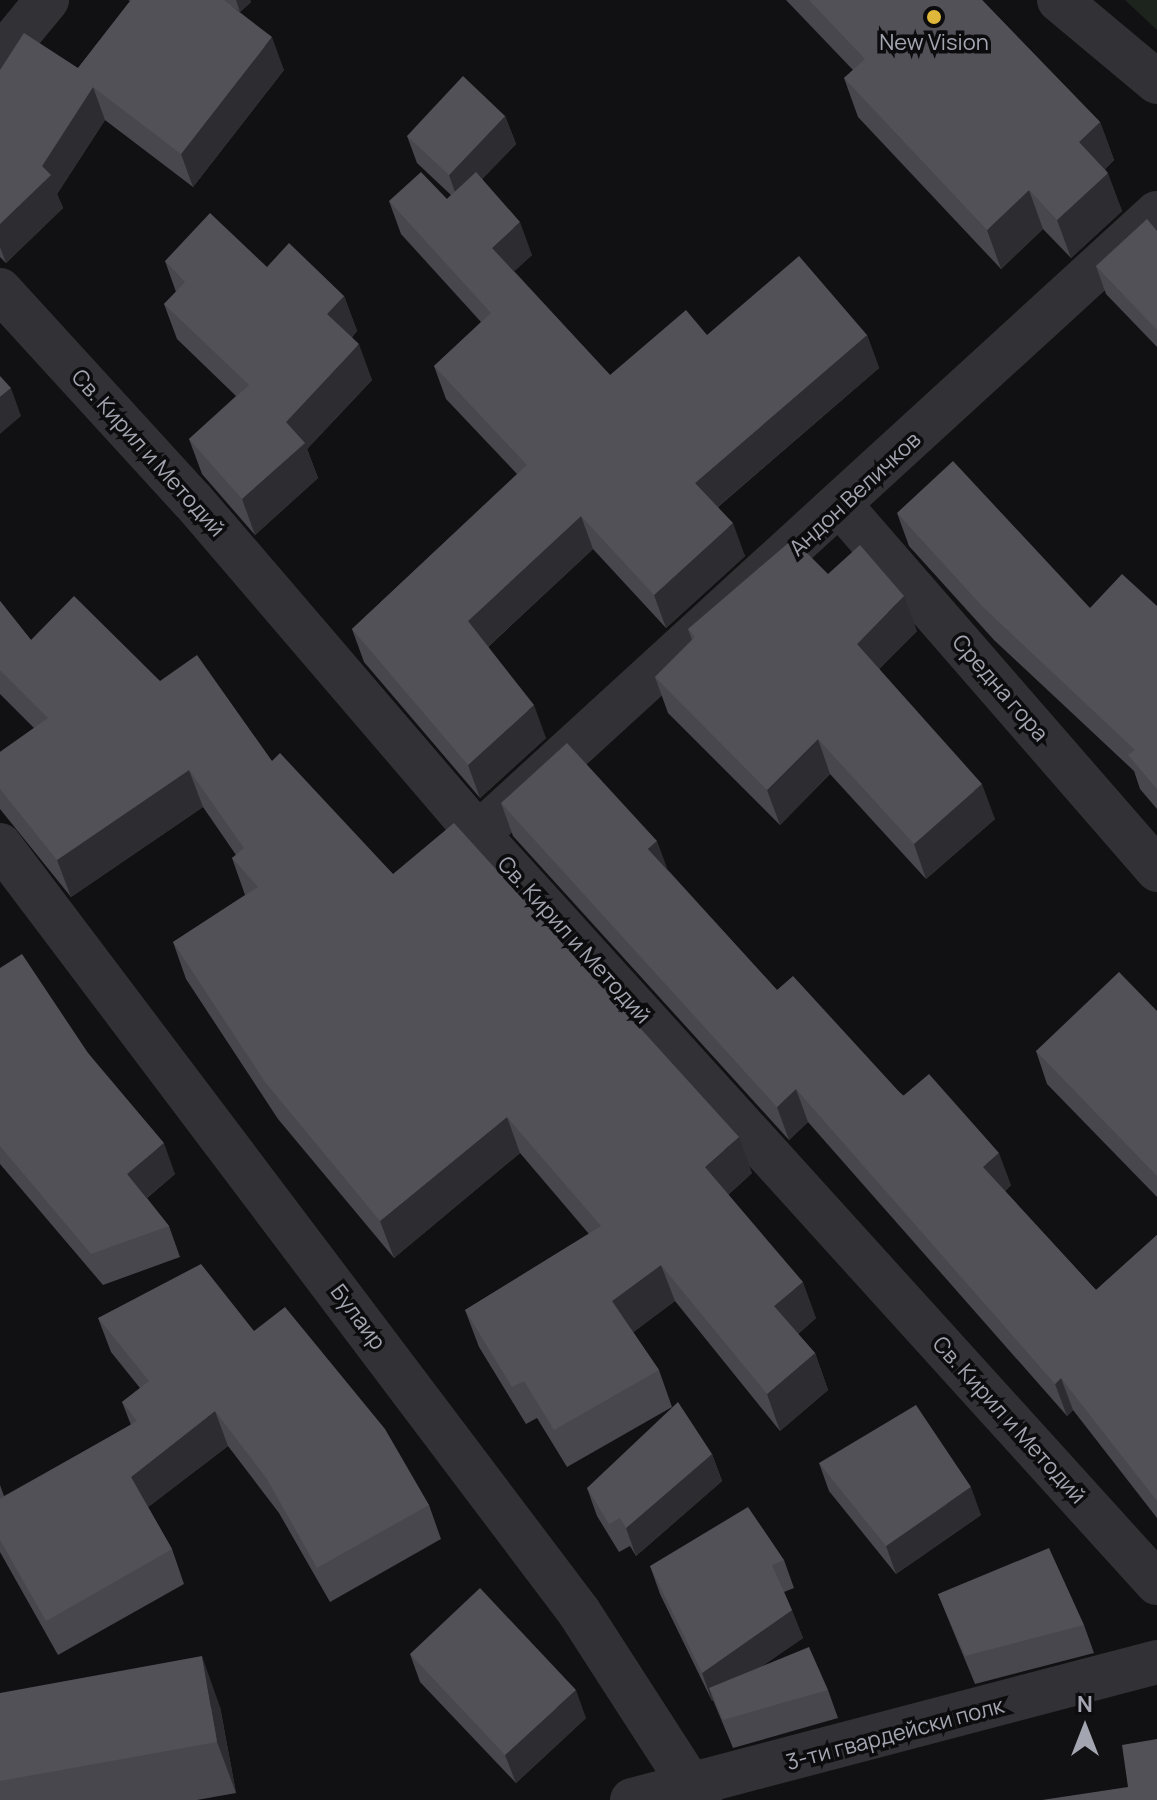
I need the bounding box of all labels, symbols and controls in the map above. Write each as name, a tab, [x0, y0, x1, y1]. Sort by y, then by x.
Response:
marker: New Vision	[925, 8, 943, 26]
place label: New Vision	[879, 30, 989, 56]
street label: Св. Кирил и Методий	[66, 364, 230, 542]
street label: Андон Величков	[784, 427, 926, 561]
street label: Средна гора	[947, 629, 1053, 747]
street label: Св. Кирил и Методий	[492, 851, 656, 1029]
street label: Булаир	[325, 1279, 391, 1355]
street label: Св. Кирил и Методий	[927, 1331, 1091, 1509]
north arrow	[1045, 1688, 1125, 1768]
text: N	[1077, 1689, 1093, 1719]
street label: 3-ти гвардейски полк	[783, 1692, 1007, 1776]

